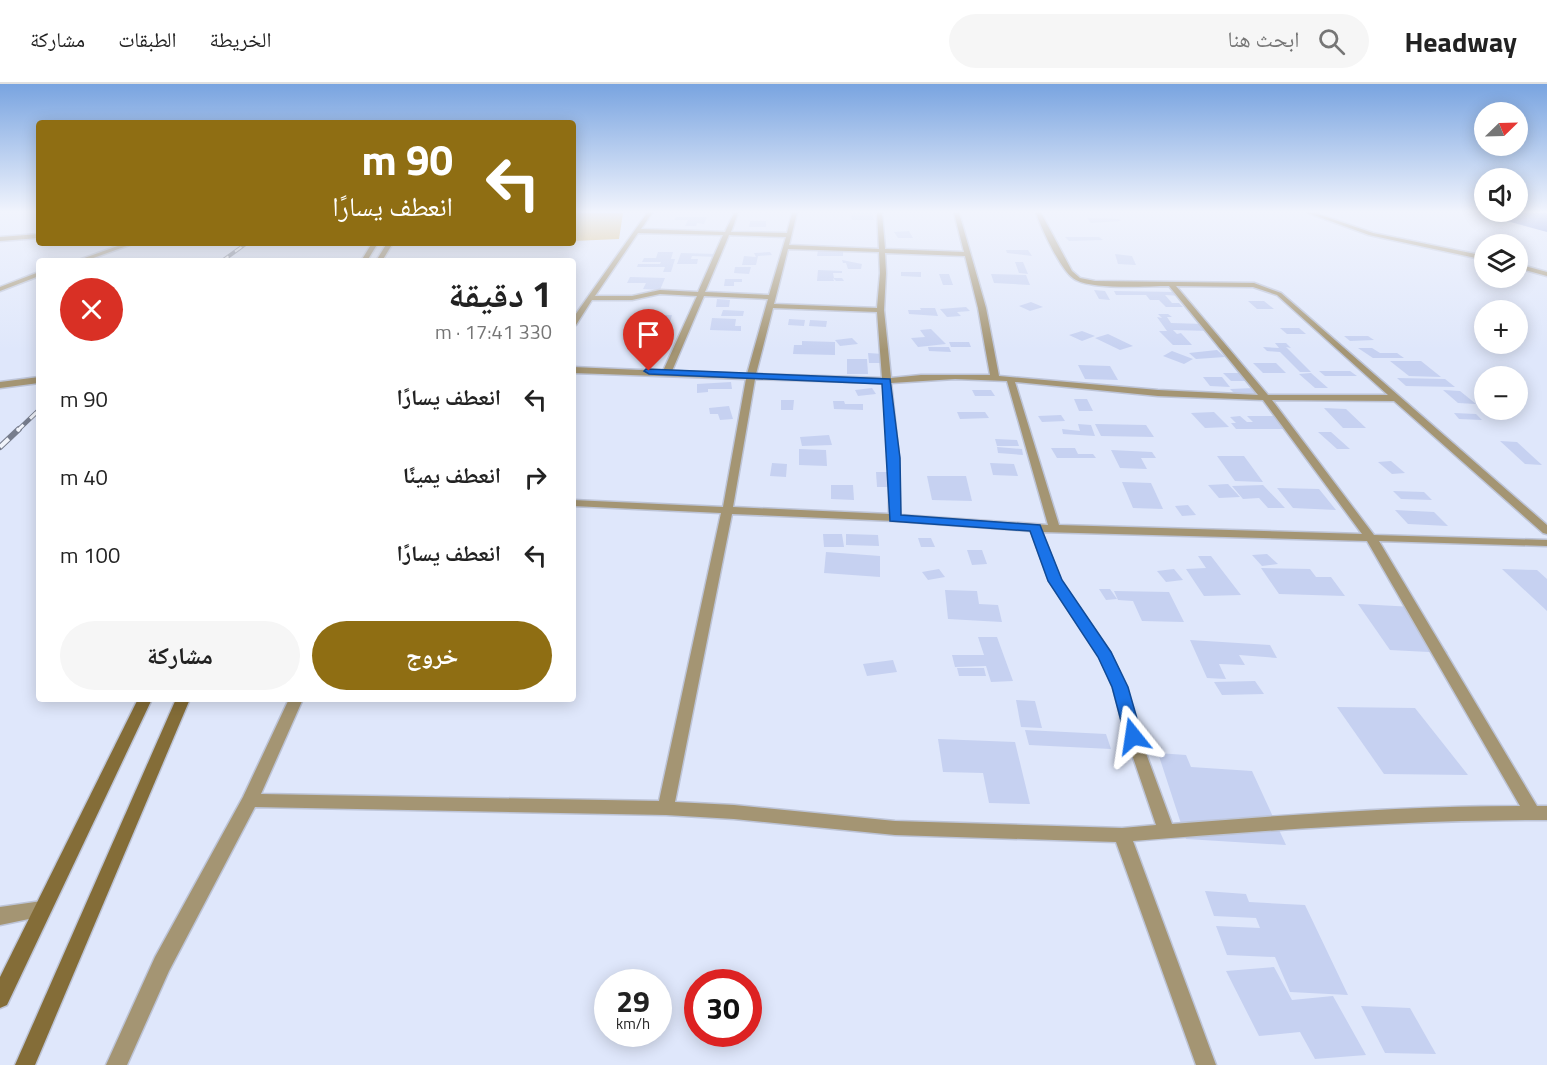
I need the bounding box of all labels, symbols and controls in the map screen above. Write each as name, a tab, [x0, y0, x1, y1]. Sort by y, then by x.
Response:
search box	[949, 14, 1369, 68]
text: Headway	[1405, 20, 1517, 63]
text: ابحث هنا	[1228, 22, 1300, 56]
text: مشاركة	[30, 23, 85, 55]
text: الطبقات	[118, 23, 177, 55]
text: الخريطة	[210, 23, 271, 55]
icon: search	[1315, 25, 1348, 58]
north arrow	[1474, 102, 1528, 156]
map controls	[1474, 102, 1528, 420]
text: 90 m	[361, 127, 453, 191]
icon: left	[474, 144, 552, 222]
button: sound	[1474, 168, 1528, 222]
text: انعطف يسارًا	[332, 185, 453, 226]
button: layers	[1474, 234, 1528, 288]
text: 1 دقيقة	[448, 266, 552, 321]
button: close	[60, 278, 123, 341]
button: +	[1474, 300, 1528, 354]
pin	[623, 309, 674, 371]
text: 330 m · 17:41	[435, 316, 552, 347]
icon: arrive	[632, 318, 665, 351]
button: −	[1474, 366, 1528, 420]
text: انعطف يسارًا	[396, 380, 501, 414]
text: 90 m	[60, 382, 108, 416]
icon: left	[519, 383, 552, 416]
text: انعطف يمينًا	[403, 458, 501, 492]
text: 40 m	[60, 460, 108, 494]
icon: right	[519, 461, 552, 494]
text: انعطف يسارًا	[396, 536, 501, 570]
text: 100 m	[60, 538, 120, 572]
icon: left	[519, 539, 552, 572]
button: مشاركة	[60, 621, 300, 690]
button: خروج	[312, 621, 552, 690]
position arrow	[1101, 704, 1165, 768]
speed limit sign: 30	[684, 969, 762, 1047]
text: 29	[616, 978, 650, 1024]
text: km/h	[616, 1012, 650, 1035]

